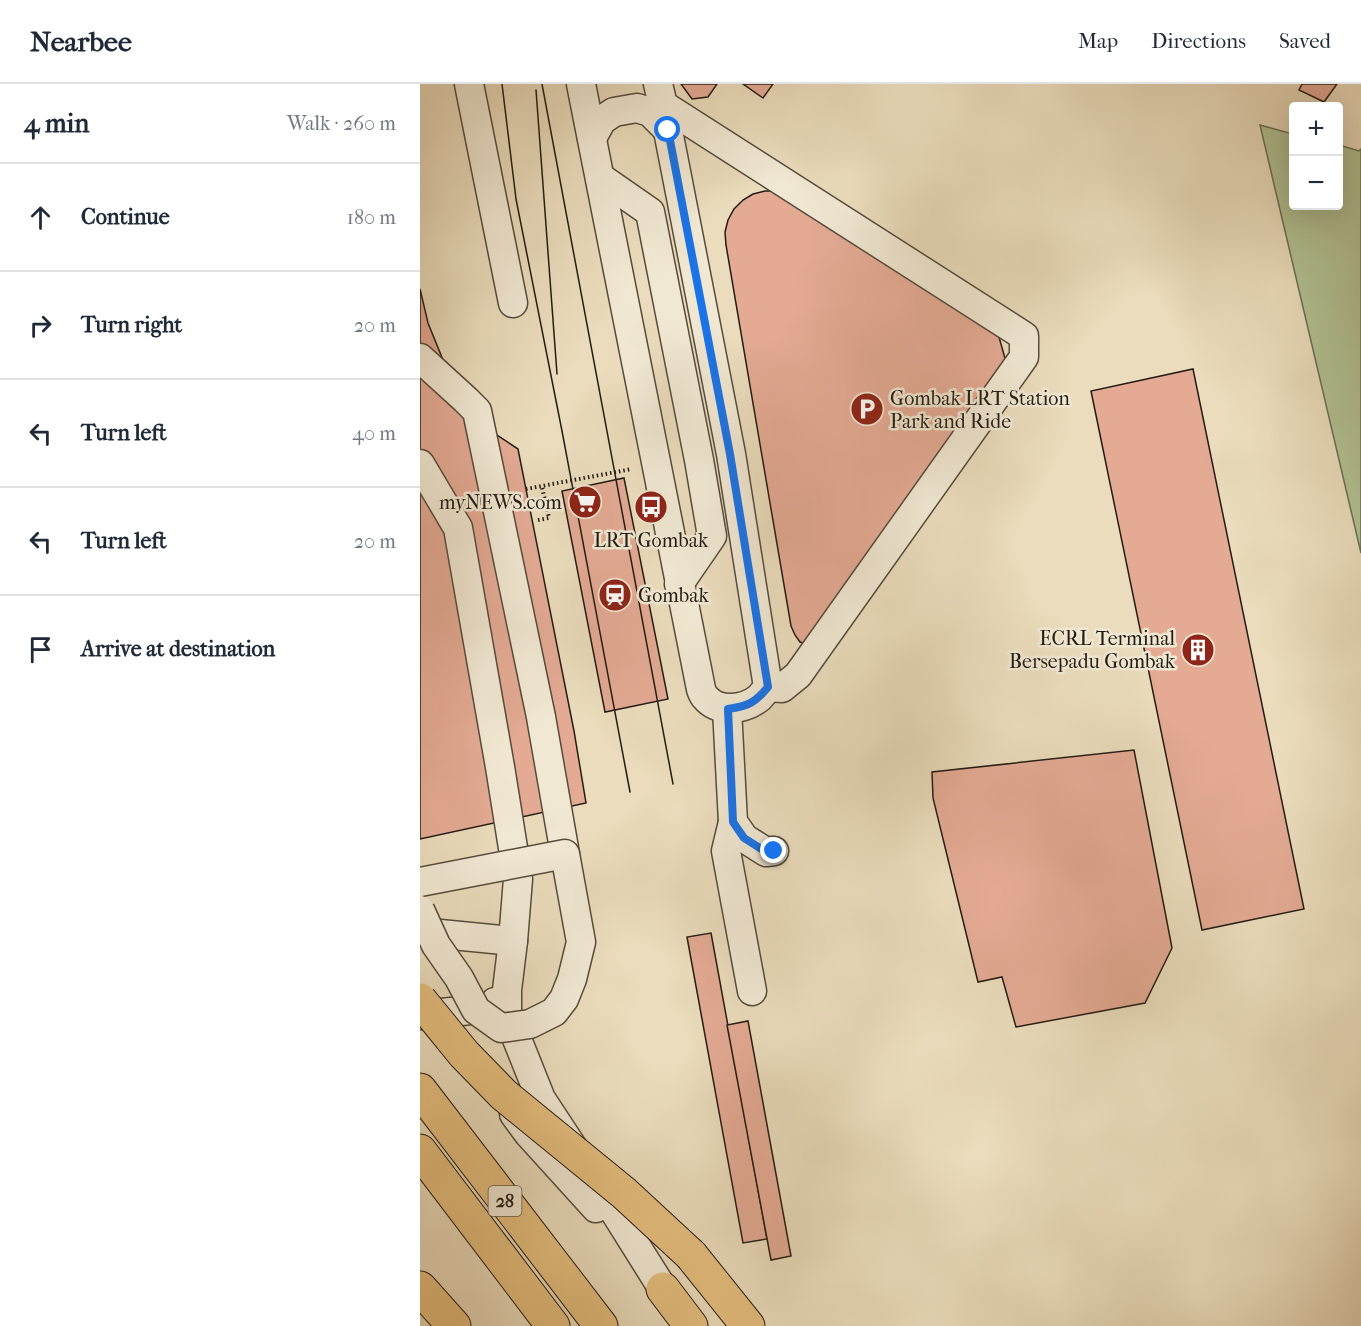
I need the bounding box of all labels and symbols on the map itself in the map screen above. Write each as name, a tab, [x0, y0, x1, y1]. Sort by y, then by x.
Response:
route start	[654, 116, 680, 142]
place label: Gombak LRT Station Park and Ride	[890, 387, 1070, 433]
parking icon: Gombak LRT Station Park and Ride	[849, 391, 885, 427]
supermarket icon: myNEWS.com	[567, 484, 603, 520]
bus stop icon: LRT Gombak	[633, 489, 669, 525]
place label: myNEWS.com	[439, 491, 562, 514]
place label: LRT Gombak	[594, 529, 709, 552]
station icon: Gombak	[597, 577, 633, 613]
place label: Gombak	[638, 584, 709, 607]
place label: ECRL Terminal Bersepadu Gombak	[1009, 627, 1176, 673]
building icon: ECRL Terminal Bersepadu Gombak	[1180, 632, 1216, 668]
route end	[760, 837, 786, 863]
road number: 28	[488, 1186, 521, 1216]

